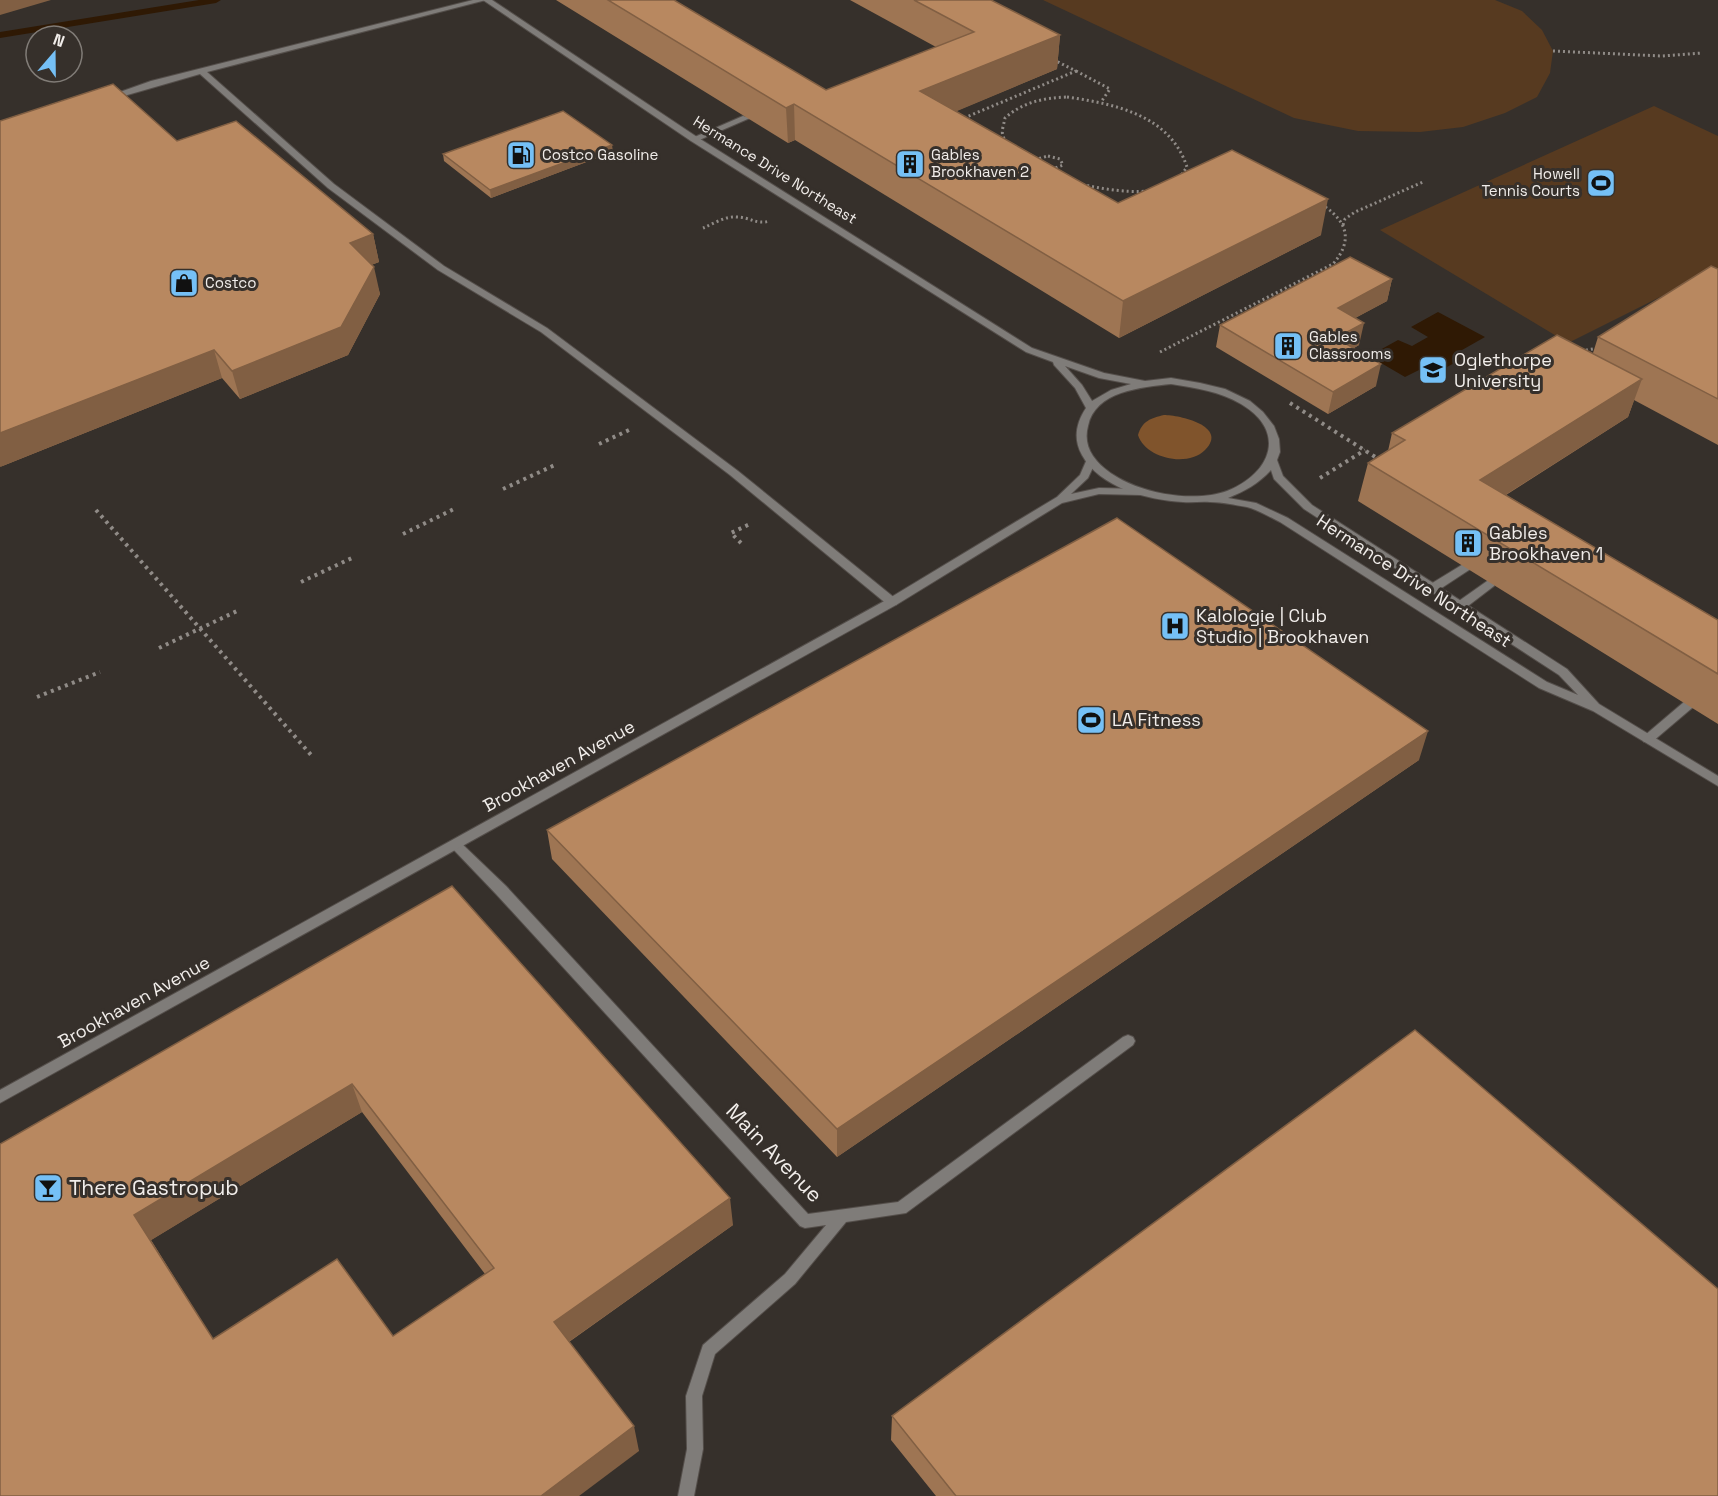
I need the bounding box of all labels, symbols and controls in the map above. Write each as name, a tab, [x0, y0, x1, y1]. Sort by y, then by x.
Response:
north arrow	[24, 24, 84, 84]
text: N	[50, 29, 68, 52]
street label: Hermance Drive Northeast	[690, 111, 861, 228]
fuel station icon: Costco Gasoline	[505, 139, 537, 171]
place label: Costco Gasoline	[542, 145, 659, 164]
place label: Gables Brookhaven 2	[931, 145, 1029, 181]
building icon: Gables Brookhaven 2	[894, 148, 926, 180]
place label: Howell Tennis Courts	[1481, 164, 1580, 200]
sports icon: Howell Tennis Courts	[1585, 167, 1617, 199]
shop icon: Costco	[168, 267, 200, 299]
place label: Costco	[205, 273, 257, 292]
place label: Gables Classrooms	[1309, 327, 1392, 363]
building icon: Gables Classrooms	[1272, 330, 1304, 362]
place label: Oglethorpe University	[1454, 348, 1552, 392]
school or university icon: Oglethorpe University	[1417, 354, 1449, 386]
street label: Hermance Drive Northeast	[1313, 509, 1516, 652]
place label: Gables Brookhaven 1	[1489, 521, 1603, 565]
building icon: Gables Brookhaven 1	[1452, 527, 1484, 559]
place label: Kalologie | Club Studio | Brookhaven	[1196, 604, 1369, 648]
hospital icon: Kalologie | Club Studio | Brookhaven	[1159, 610, 1191, 642]
sports icon: LA Fitness	[1075, 704, 1107, 736]
place label: LA Fitness	[1112, 708, 1201, 731]
street label: Brookhaven Avenue	[479, 714, 639, 817]
street label: Brookhaven Avenue	[54, 950, 214, 1053]
street label: Main Avenue	[720, 1097, 828, 1208]
bar icon: There Gastropub	[32, 1172, 64, 1204]
place label: There Gastropub	[69, 1174, 239, 1201]

